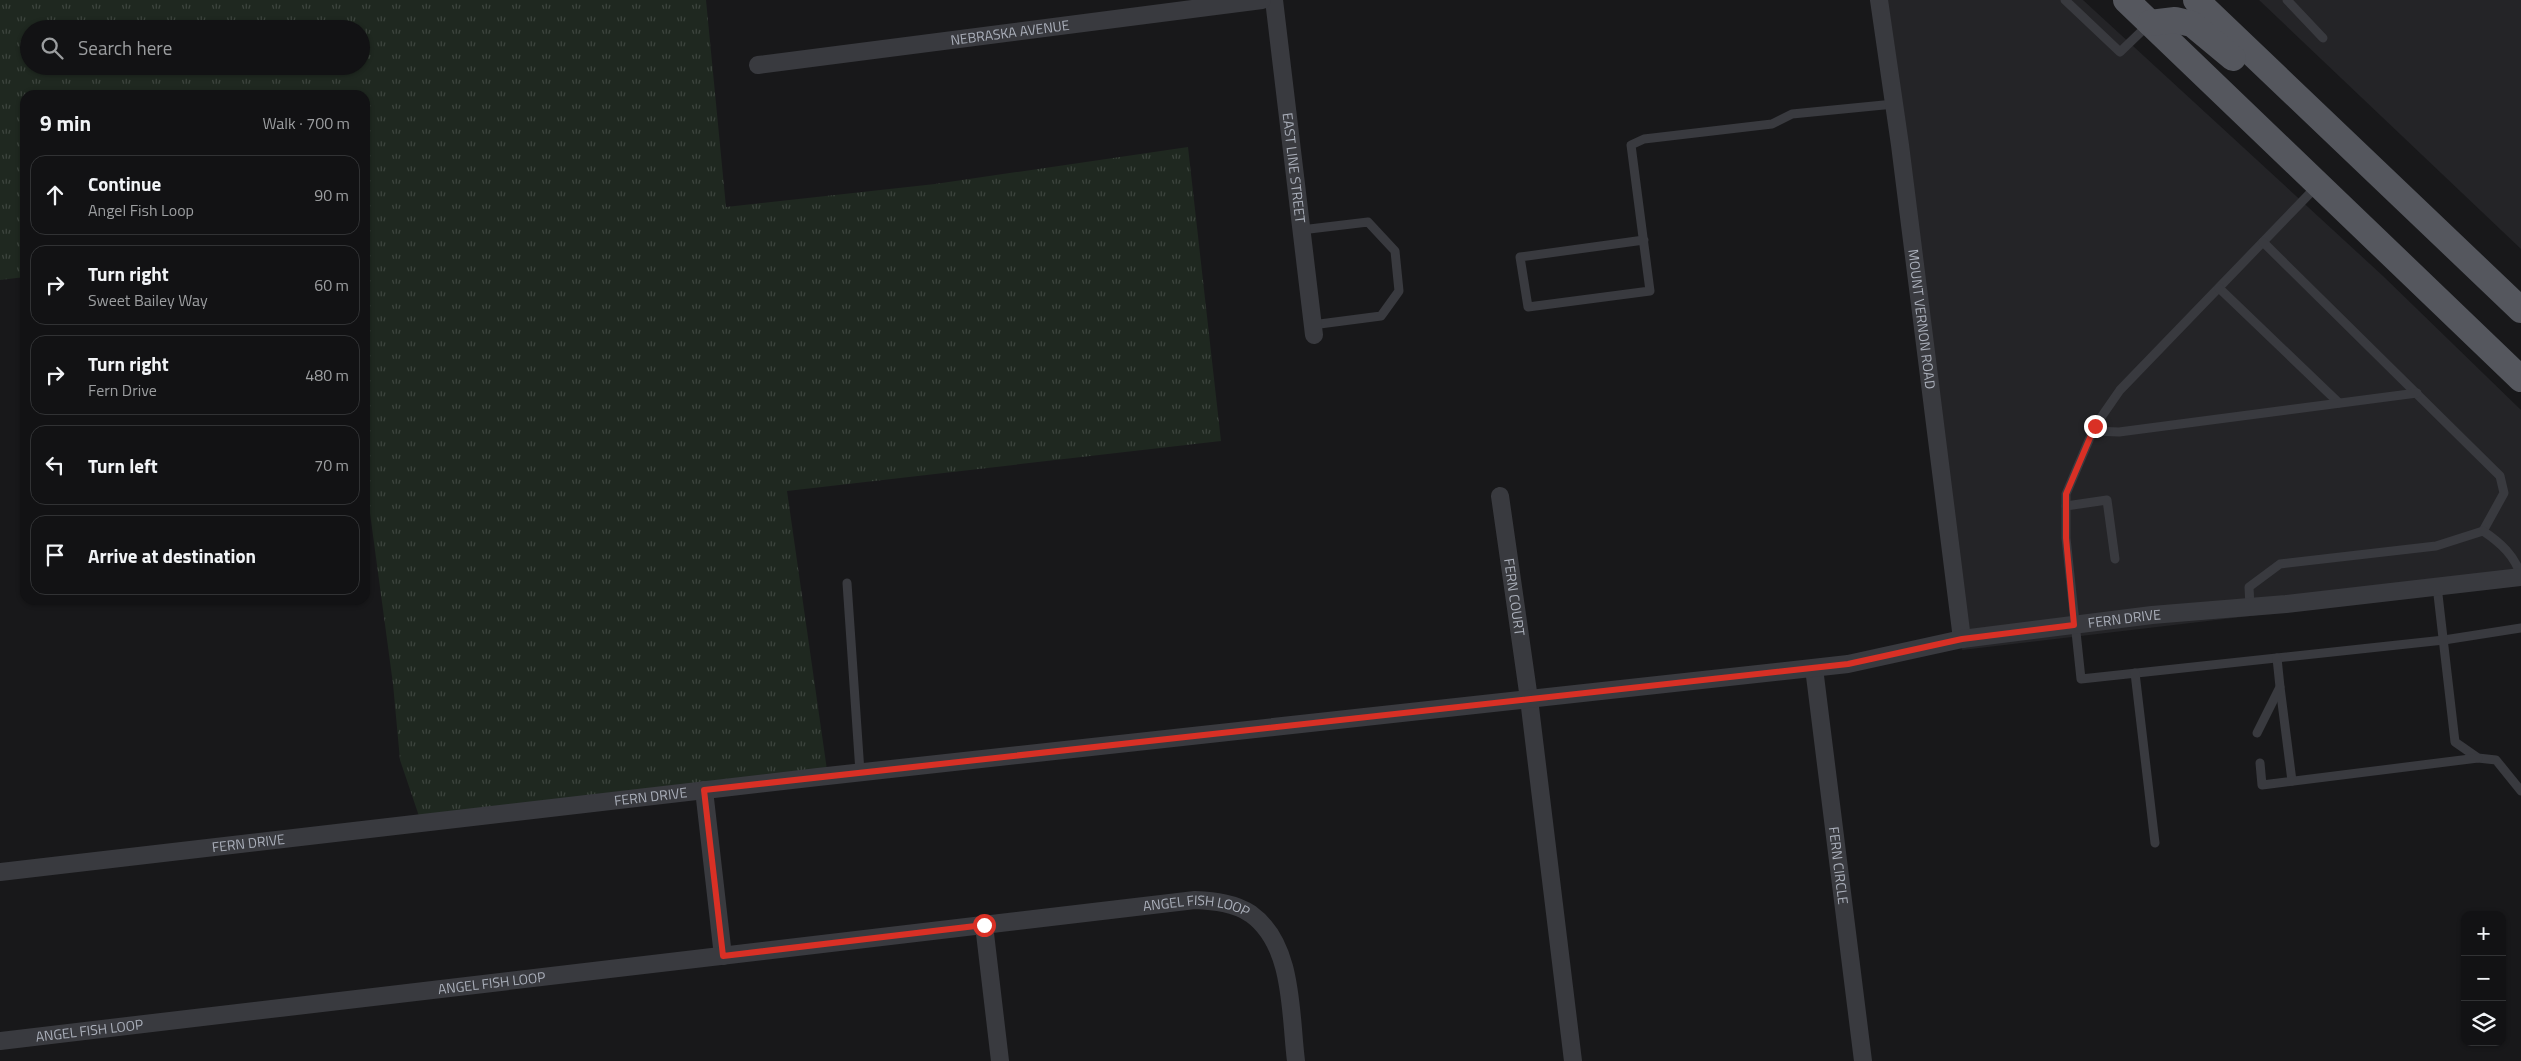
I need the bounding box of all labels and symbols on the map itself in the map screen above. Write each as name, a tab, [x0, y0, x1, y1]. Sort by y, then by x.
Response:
street label: NEBRASKA AVENUE	[949, 14, 1071, 50]
street label: EAST LINE STREET	[1278, 111, 1312, 225]
street label: MOUNT VERNON ROAD	[1903, 248, 1942, 390]
route end	[2084, 415, 2107, 438]
street label: FERN COURT	[1499, 557, 1531, 638]
street label: FERN DRIVE	[2087, 603, 2162, 633]
street label: FERN DRIVE	[613, 781, 688, 811]
street label: FERN CIRCLE	[1824, 825, 1854, 906]
street label: FERN DRIVE	[211, 828, 286, 857]
street label: ANGEL FISH LOOP	[1142, 889, 1254, 921]
route start	[973, 914, 996, 937]
street label: ANGEL FISH LOOP	[437, 966, 547, 999]
street label: ANGEL FISH LOOP	[34, 1013, 144, 1047]

